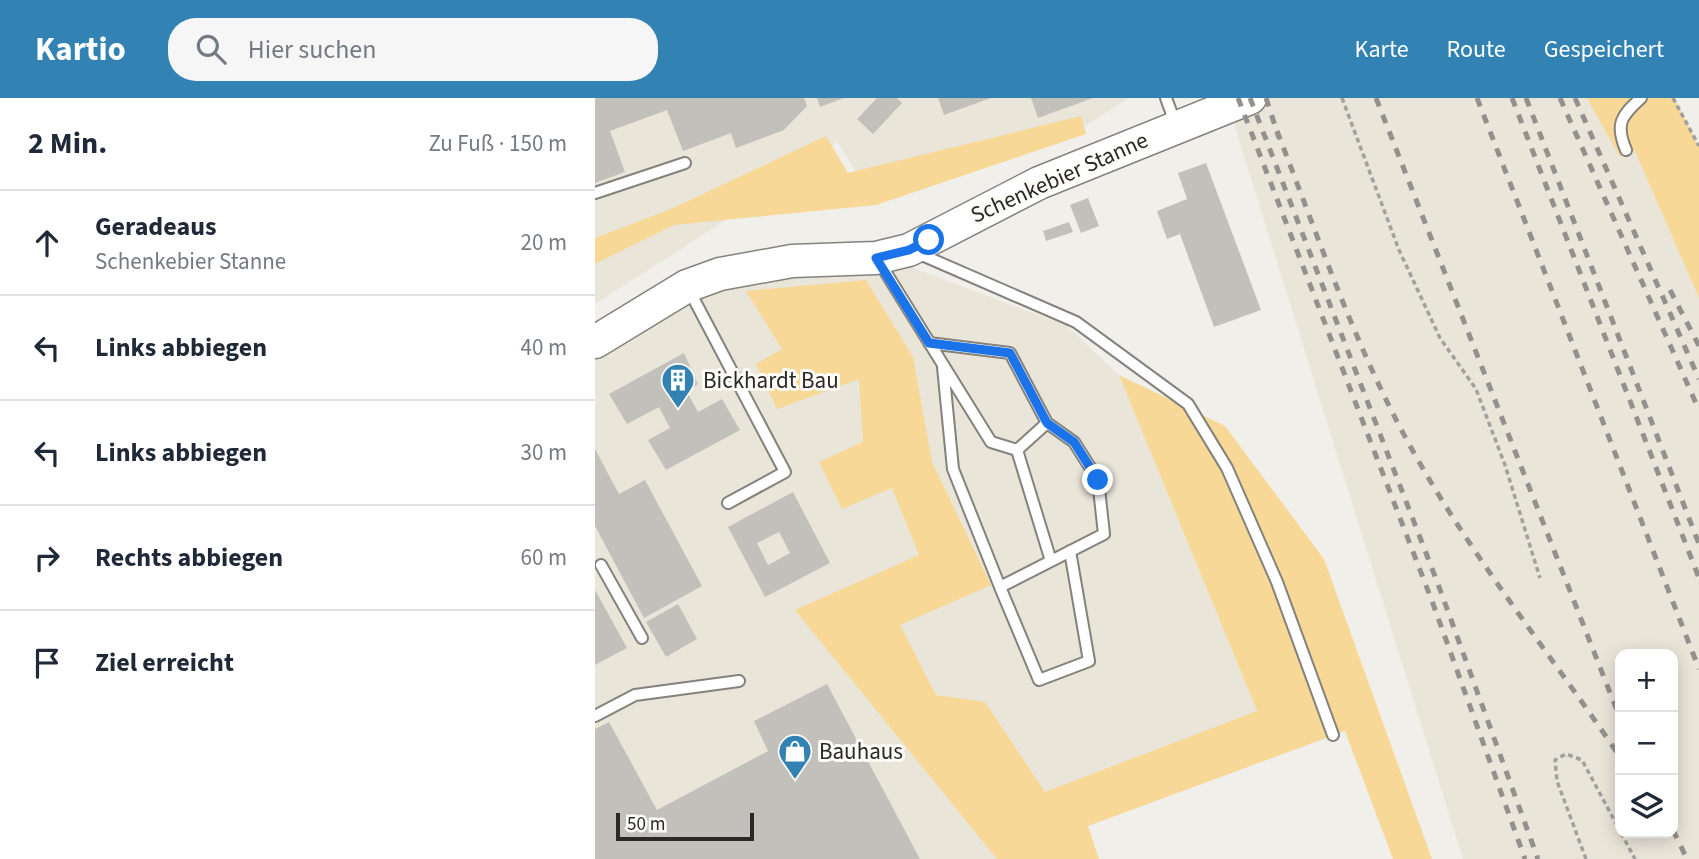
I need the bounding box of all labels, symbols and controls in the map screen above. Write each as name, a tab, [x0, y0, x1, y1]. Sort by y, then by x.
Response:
search box	[168, 18, 658, 81]
text: Kartio	[35, 26, 126, 73]
icon: search	[192, 30, 230, 68]
text: Hier suchen	[248, 31, 376, 68]
text: Karte	[1355, 32, 1409, 67]
text: Route	[1447, 32, 1506, 67]
text: Gespeichert	[1544, 32, 1664, 67]
text: 2 Min.	[28, 122, 107, 165]
street label: Schenkebier Stanne	[965, 123, 1153, 231]
text: Zu Fuß · 150 m	[428, 127, 567, 160]
text: Geradeaus	[95, 208, 216, 245]
icon: ahead	[28, 224, 66, 262]
route start	[913, 224, 944, 255]
text: 20 m	[520, 226, 567, 259]
text: Schenkebier Stanne	[95, 245, 286, 278]
icon: left	[28, 329, 66, 367]
text: Links abbiegen	[95, 329, 267, 366]
text: 40 m	[520, 331, 567, 364]
building icon: Bickhardt Bau	[659, 361, 697, 410]
place label: Bickhardt Bau	[703, 364, 839, 397]
icon: left	[28, 434, 66, 472]
text: Links abbiegen	[95, 434, 267, 471]
text: 30 m	[520, 436, 567, 469]
route end	[1082, 464, 1113, 495]
icon: right	[28, 539, 66, 577]
text: Rechts abbiegen	[95, 539, 283, 576]
text: 60 m	[520, 541, 567, 574]
icon: arrive	[28, 644, 66, 682]
text: Ziel erreicht	[95, 644, 234, 681]
map controls	[1615, 649, 1678, 838]
button: +	[1615, 649, 1678, 712]
button: −	[1615, 712, 1678, 775]
shop icon: Bauhaus	[776, 732, 814, 781]
place label: Bauhaus	[819, 735, 903, 768]
button: layers	[1615, 775, 1678, 838]
scale bar	[616, 810, 754, 842]
text: 50 m	[627, 811, 665, 838]

